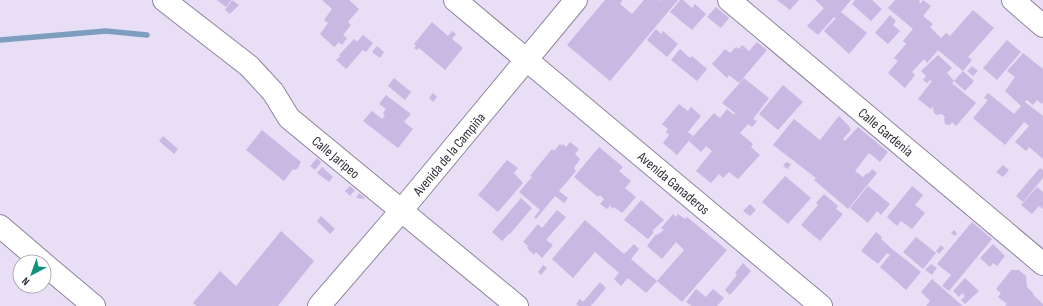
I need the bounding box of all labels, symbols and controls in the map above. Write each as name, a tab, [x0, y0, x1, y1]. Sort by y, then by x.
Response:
street label: Calle Gardenia	[855, 104, 917, 160]
street label: Avenida de la Campiña	[409, 109, 489, 200]
street label: Calle Jaripeo	[308, 133, 363, 182]
street label: Avenida Ganaderos	[634, 148, 713, 218]
north arrow	[12, 254, 52, 294]
text: N	[19, 274, 32, 288]

